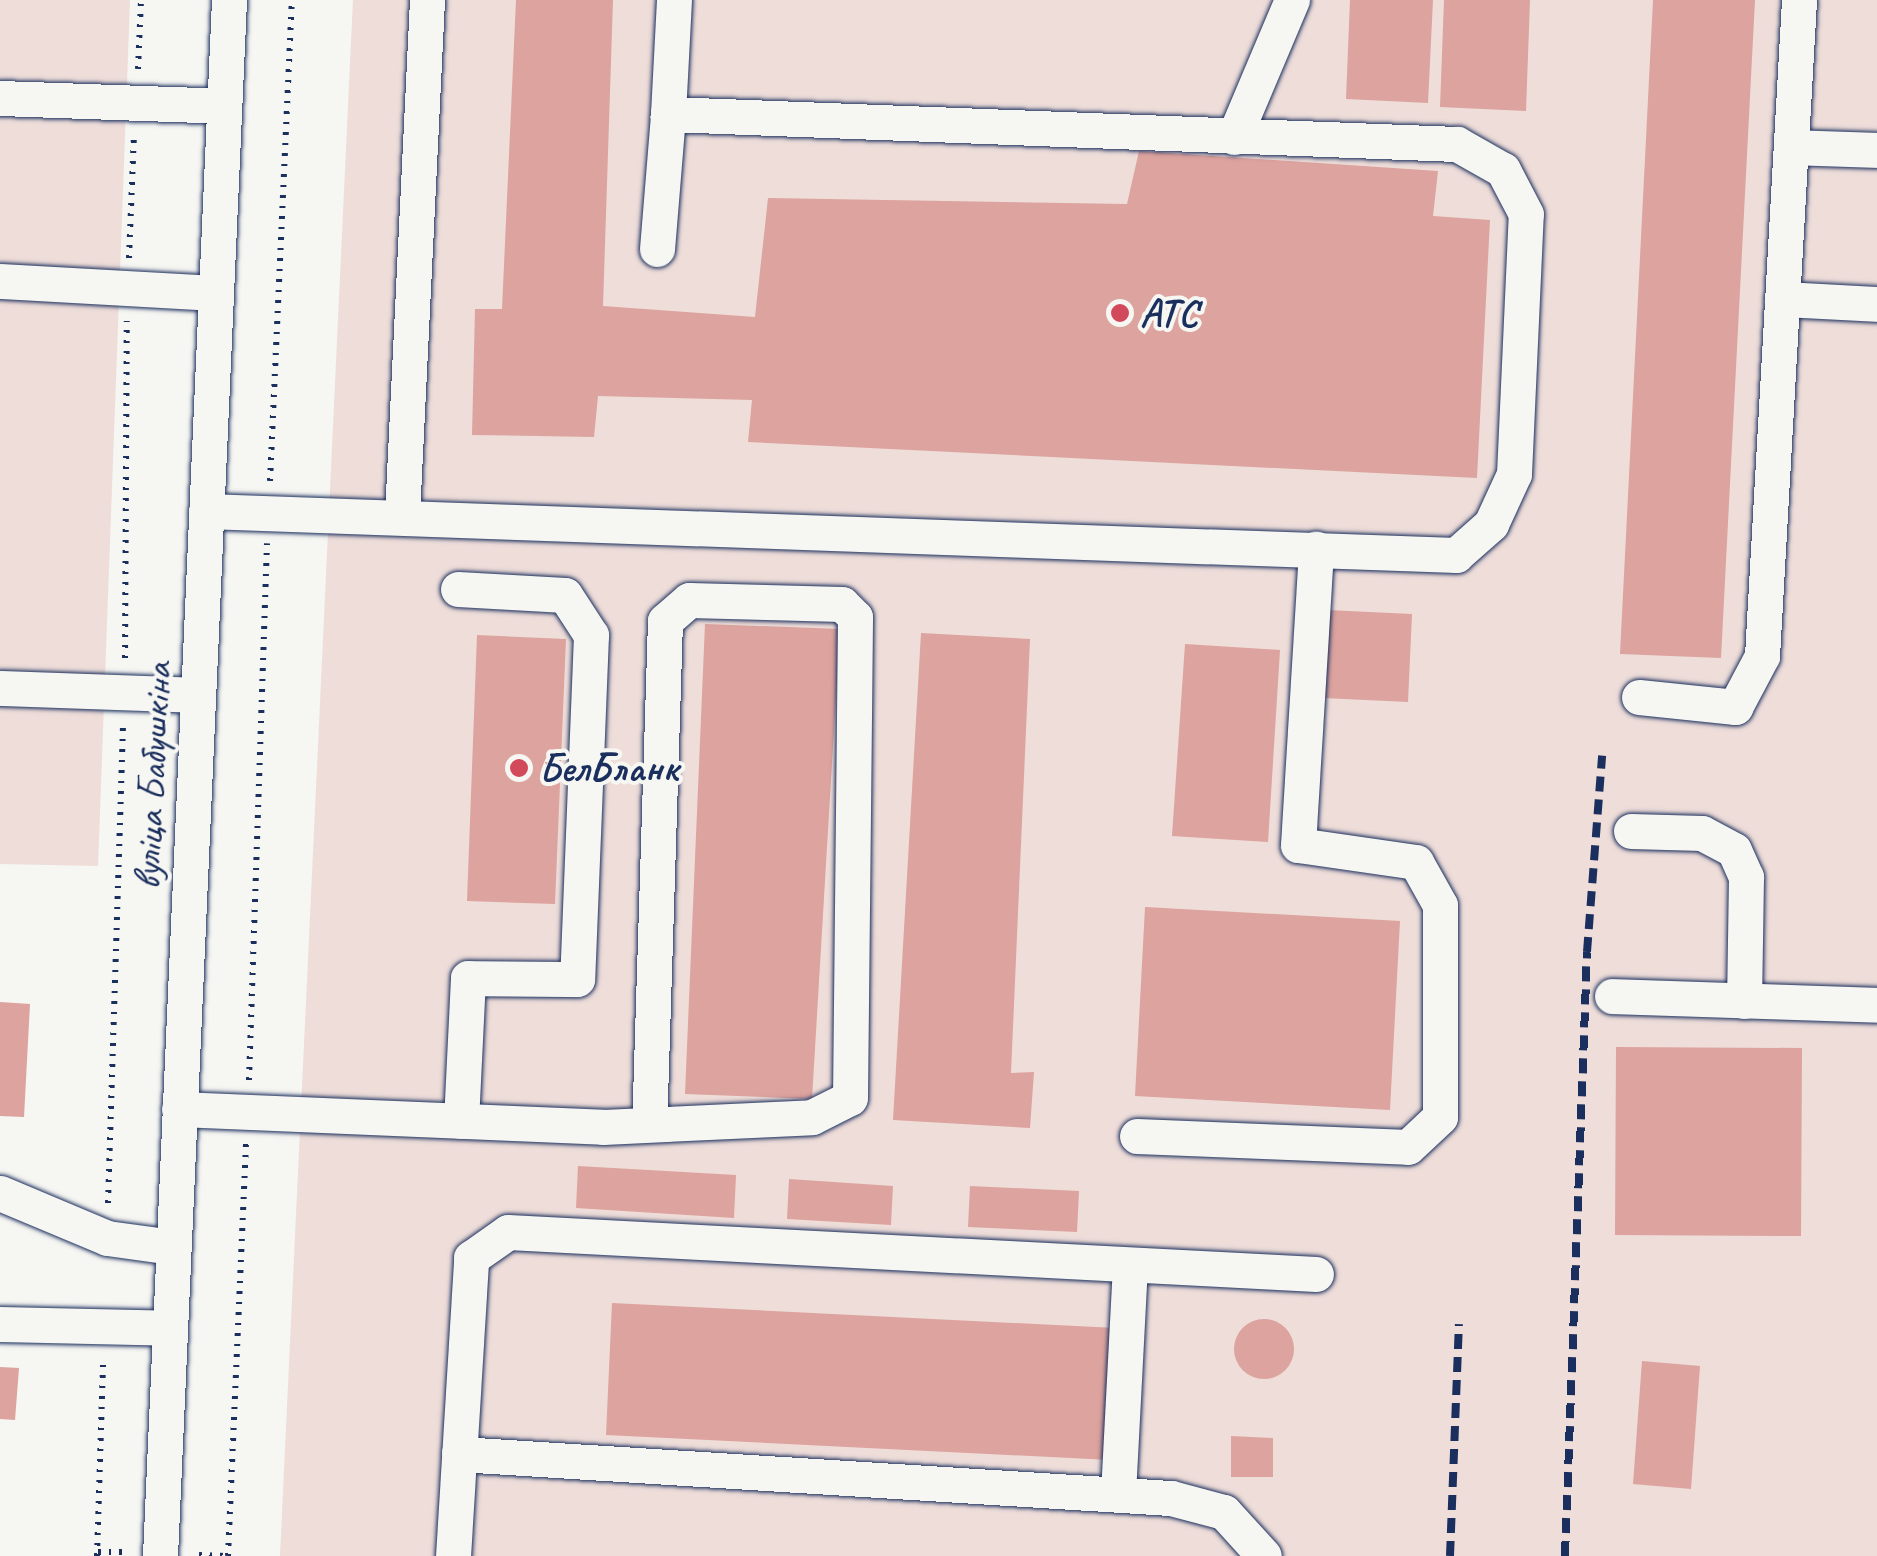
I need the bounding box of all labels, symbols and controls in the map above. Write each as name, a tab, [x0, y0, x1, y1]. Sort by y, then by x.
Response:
place label: АТС	[1140, 289, 1198, 337]
marker: АТС	[1109, 302, 1131, 324]
street label: вуліца Бабушкіна	[122, 660, 182, 892]
place label: БелБланк	[539, 744, 678, 792]
marker: БелБланк	[508, 757, 530, 779]

